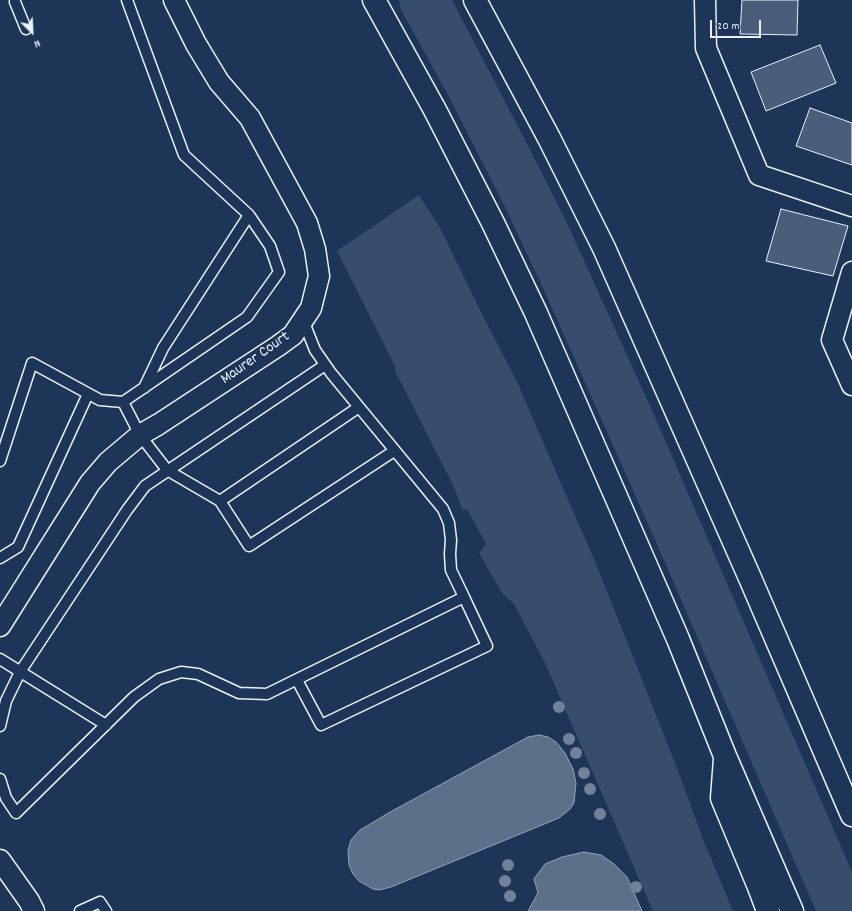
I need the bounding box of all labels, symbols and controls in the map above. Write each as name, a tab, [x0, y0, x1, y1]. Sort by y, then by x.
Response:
north arrow	[12, 12, 52, 52]
scale bar	[712, 12, 763, 38]
text: 20 m	[717, 18, 740, 35]
text: N	[31, 35, 43, 51]
street label: Maurer Court	[218, 328, 294, 390]

